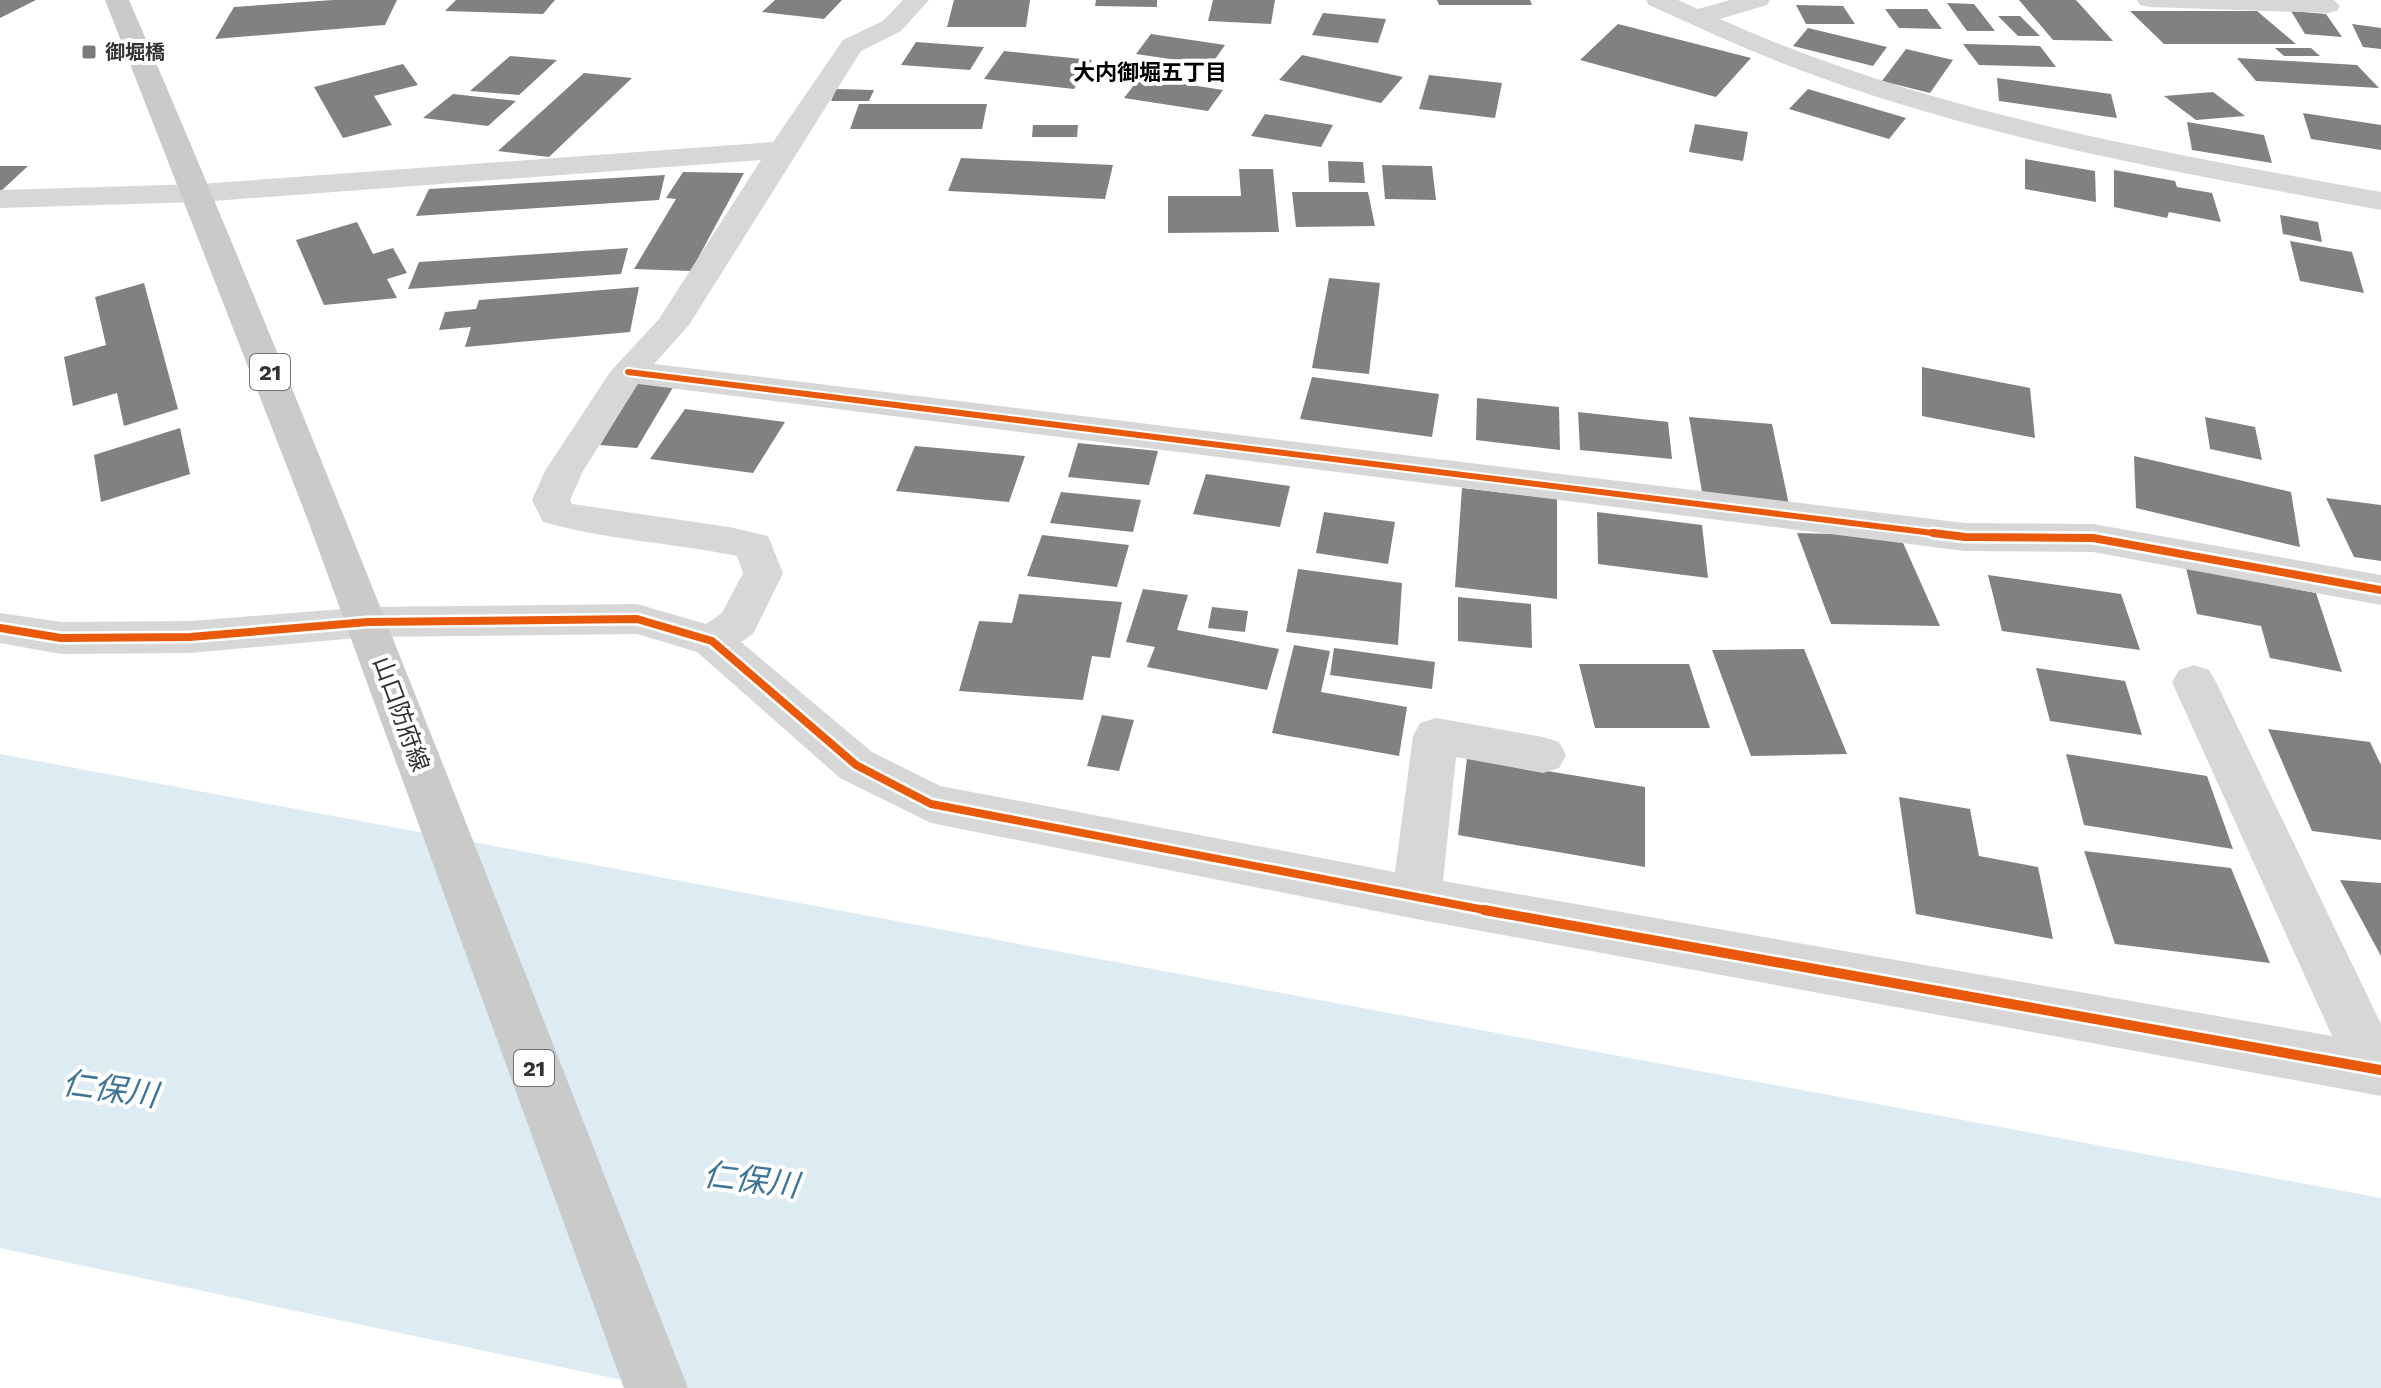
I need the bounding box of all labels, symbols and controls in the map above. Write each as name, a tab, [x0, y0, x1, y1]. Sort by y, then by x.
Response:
place label: 御堀橋	[105, 40, 165, 64]
marker: 御堀橋	[80, 43, 98, 61]
district label: 大内御堀五丁目	[1073, 60, 1227, 85]
road number: 21	[250, 354, 290, 390]
street label: 山口防府線	[367, 653, 435, 775]
road number: 21	[514, 1050, 554, 1086]
water label: 仁保川	[60, 1064, 163, 1115]
water label: 仁保川	[701, 1155, 804, 1205]

